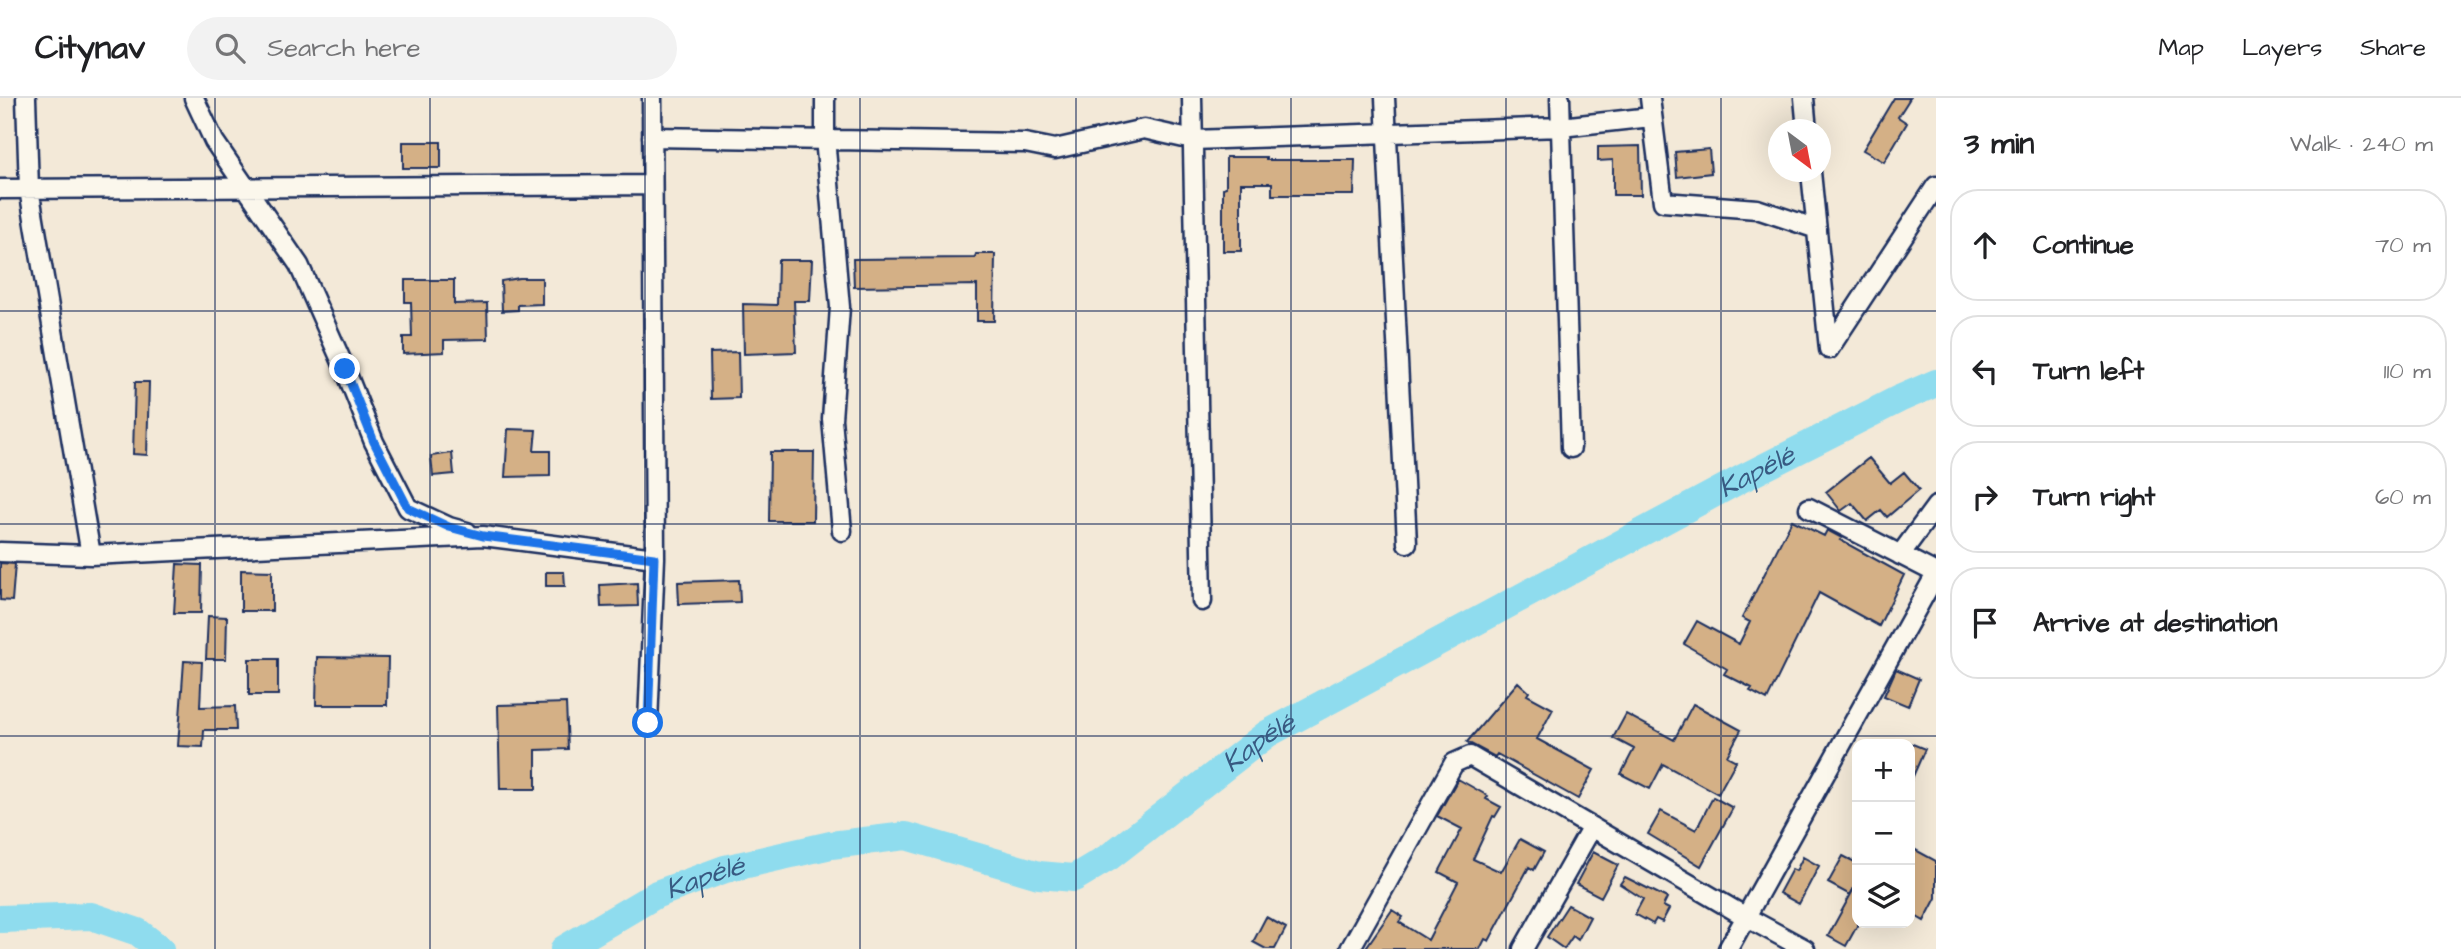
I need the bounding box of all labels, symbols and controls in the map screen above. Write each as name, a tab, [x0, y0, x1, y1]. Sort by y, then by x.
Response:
search box	[187, 17, 677, 80]
text: Citynav	[35, 25, 145, 71]
icon: search	[211, 29, 249, 67]
text: Search here	[267, 30, 421, 66]
text: Map	[2159, 31, 2204, 65]
text: Layers	[2242, 31, 2322, 65]
text: Share	[2360, 31, 2426, 65]
north arrow	[1768, 119, 1831, 182]
text: 3 min	[1964, 123, 2034, 165]
text: Walk · 240 m	[2290, 128, 2433, 160]
icon: ahead	[1966, 226, 2004, 264]
text: Continue	[2033, 227, 2134, 263]
text: 70 m	[2375, 229, 2431, 261]
icon: left	[1966, 352, 2004, 390]
route end	[329, 353, 360, 384]
text: Turn left	[2033, 353, 2144, 389]
text: 110 m	[2383, 355, 2431, 387]
water label: Kapélé	[1711, 435, 1803, 507]
icon: right	[1966, 478, 2004, 516]
text: Turn right	[2033, 479, 2155, 515]
text: 60 m	[2375, 481, 2431, 513]
icon: arrive	[1966, 604, 2004, 642]
text: Arrive at destination	[2033, 605, 2278, 641]
water label: Kapélé	[1214, 702, 1304, 781]
route start	[632, 707, 663, 738]
map controls	[1852, 739, 1915, 928]
button: +	[1852, 739, 1915, 802]
button: −	[1852, 802, 1915, 865]
water label: Kapélé	[660, 845, 750, 909]
button: layers	[1852, 865, 1915, 928]

